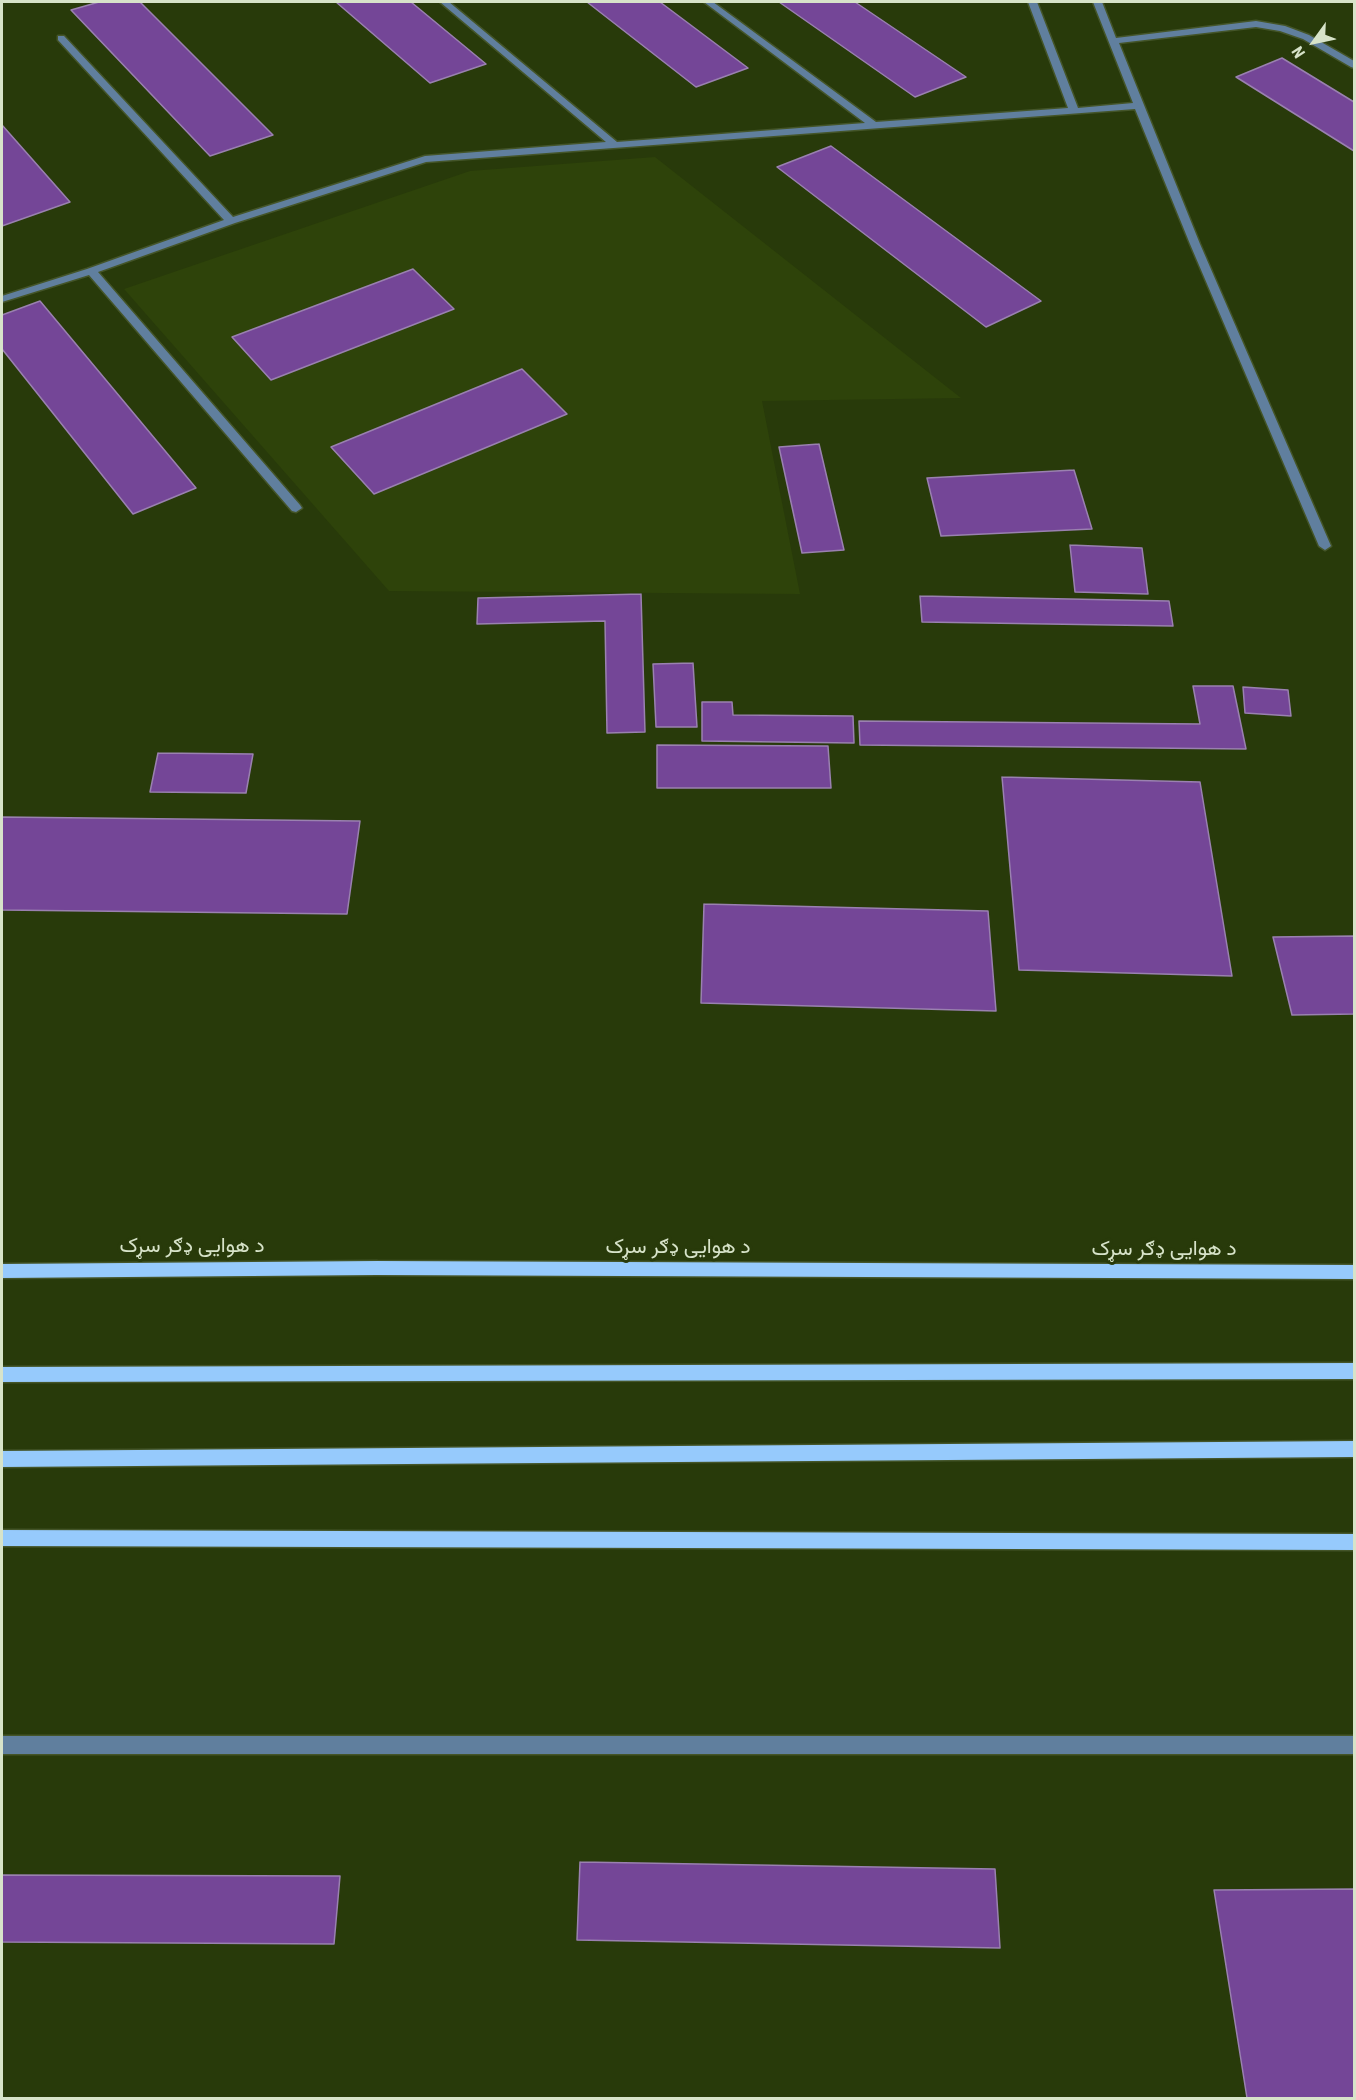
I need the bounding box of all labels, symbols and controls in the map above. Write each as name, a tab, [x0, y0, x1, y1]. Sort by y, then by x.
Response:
north arrow	[1284, 12, 1344, 72]
text: N	[1288, 43, 1309, 61]
street label: د هوایی ډګر سړک	[120, 1234, 264, 1260]
street label: د هوایی ډګر سړک	[606, 1235, 750, 1261]
street label: د هوایی ډګر سړک	[1092, 1237, 1236, 1263]

